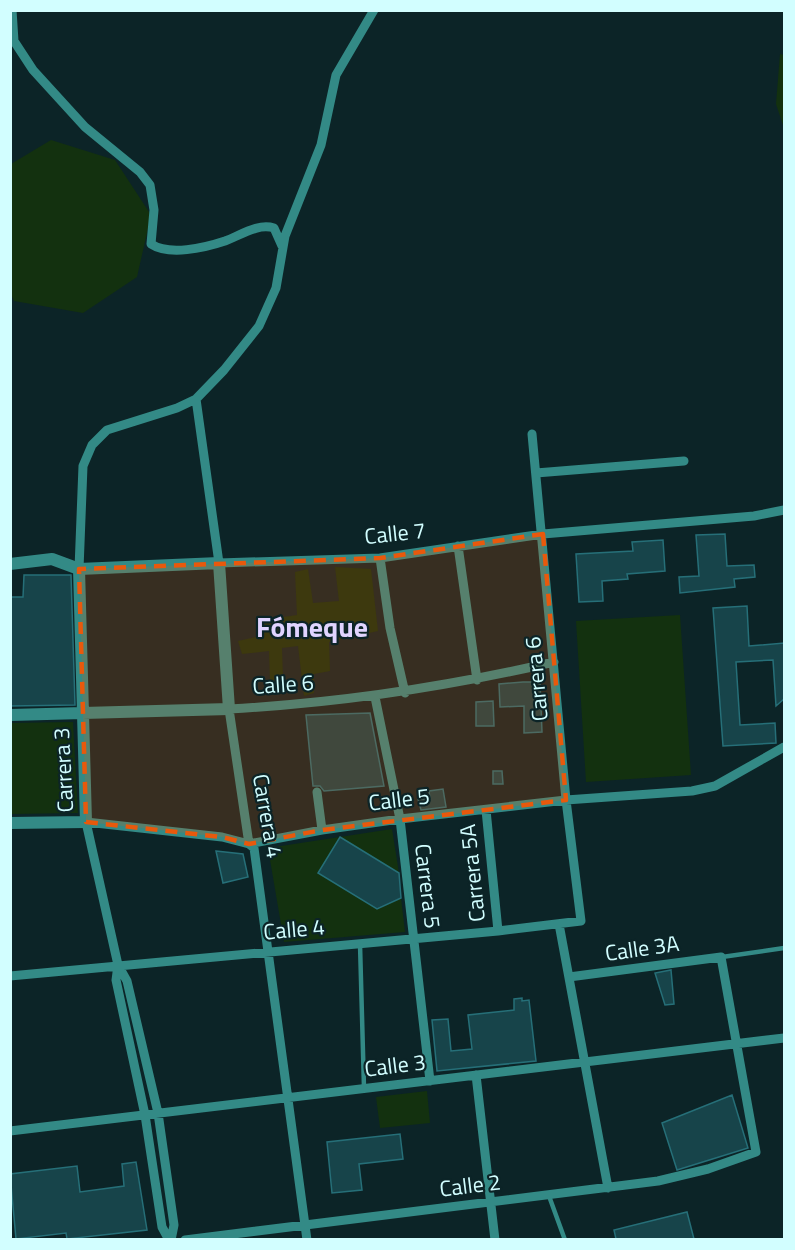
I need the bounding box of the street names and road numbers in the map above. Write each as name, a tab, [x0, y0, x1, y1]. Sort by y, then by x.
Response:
street label: Calle 7	[363, 513, 427, 553]
street label: Carrera 6	[515, 635, 557, 723]
street label: Calle 6	[251, 665, 315, 703]
street label: Carrera 3	[44, 727, 82, 813]
street label: Carrera 4	[244, 771, 292, 861]
street label: Calle 5	[366, 778, 432, 820]
street label: Carrera 5A	[450, 822, 494, 924]
street label: Carrera 5	[406, 842, 450, 930]
street label: Calle 4	[262, 909, 326, 949]
street label: Calle 3A	[603, 926, 681, 970]
street label: Calle 3	[362, 1044, 428, 1086]
street label: Calle 2	[437, 1164, 503, 1206]

